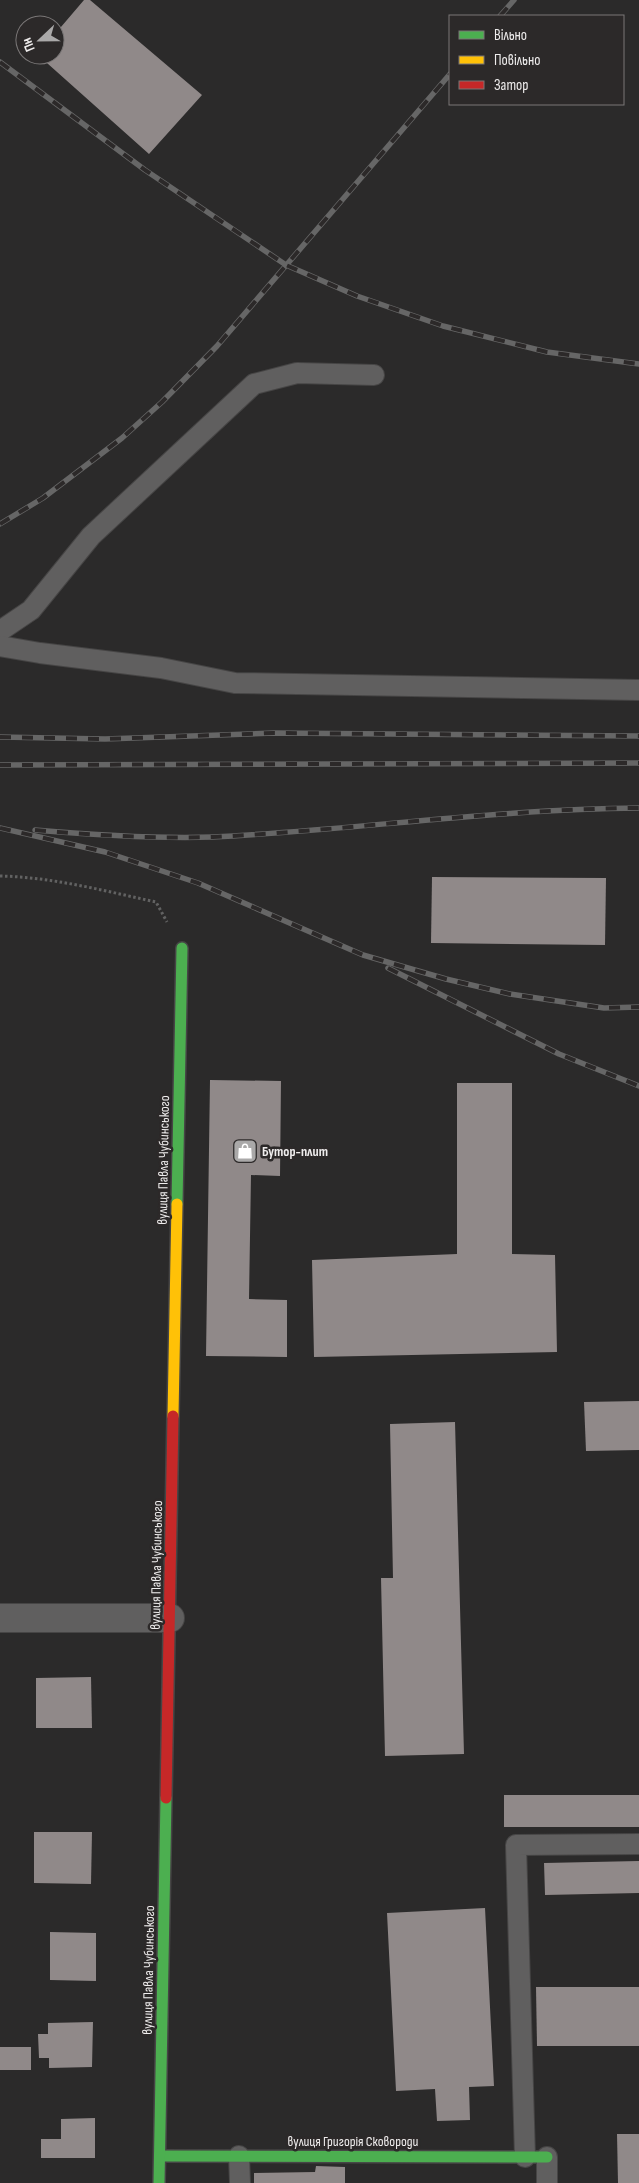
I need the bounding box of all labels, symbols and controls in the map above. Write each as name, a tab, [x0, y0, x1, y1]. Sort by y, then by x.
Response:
north arrow	[15, 15, 65, 65]
legend	[449, 15, 624, 105]
text: Вільно	[494, 26, 527, 45]
text: Пн	[18, 35, 39, 54]
text: Повільно	[494, 51, 540, 70]
text: Затор	[494, 76, 528, 95]
street label: вулиця Павла Чубинського	[154, 1095, 173, 1225]
shop icon: Бутор-плит	[232, 1138, 258, 1164]
place label: Бутор-плит	[262, 1143, 328, 1160]
street label: вулиця Павла Чубинського	[147, 1500, 166, 1630]
street label: вулиця Павла Чубинського	[139, 1905, 158, 2035]
street label: вулиця Григорія Сковороди	[288, 2133, 419, 2150]

